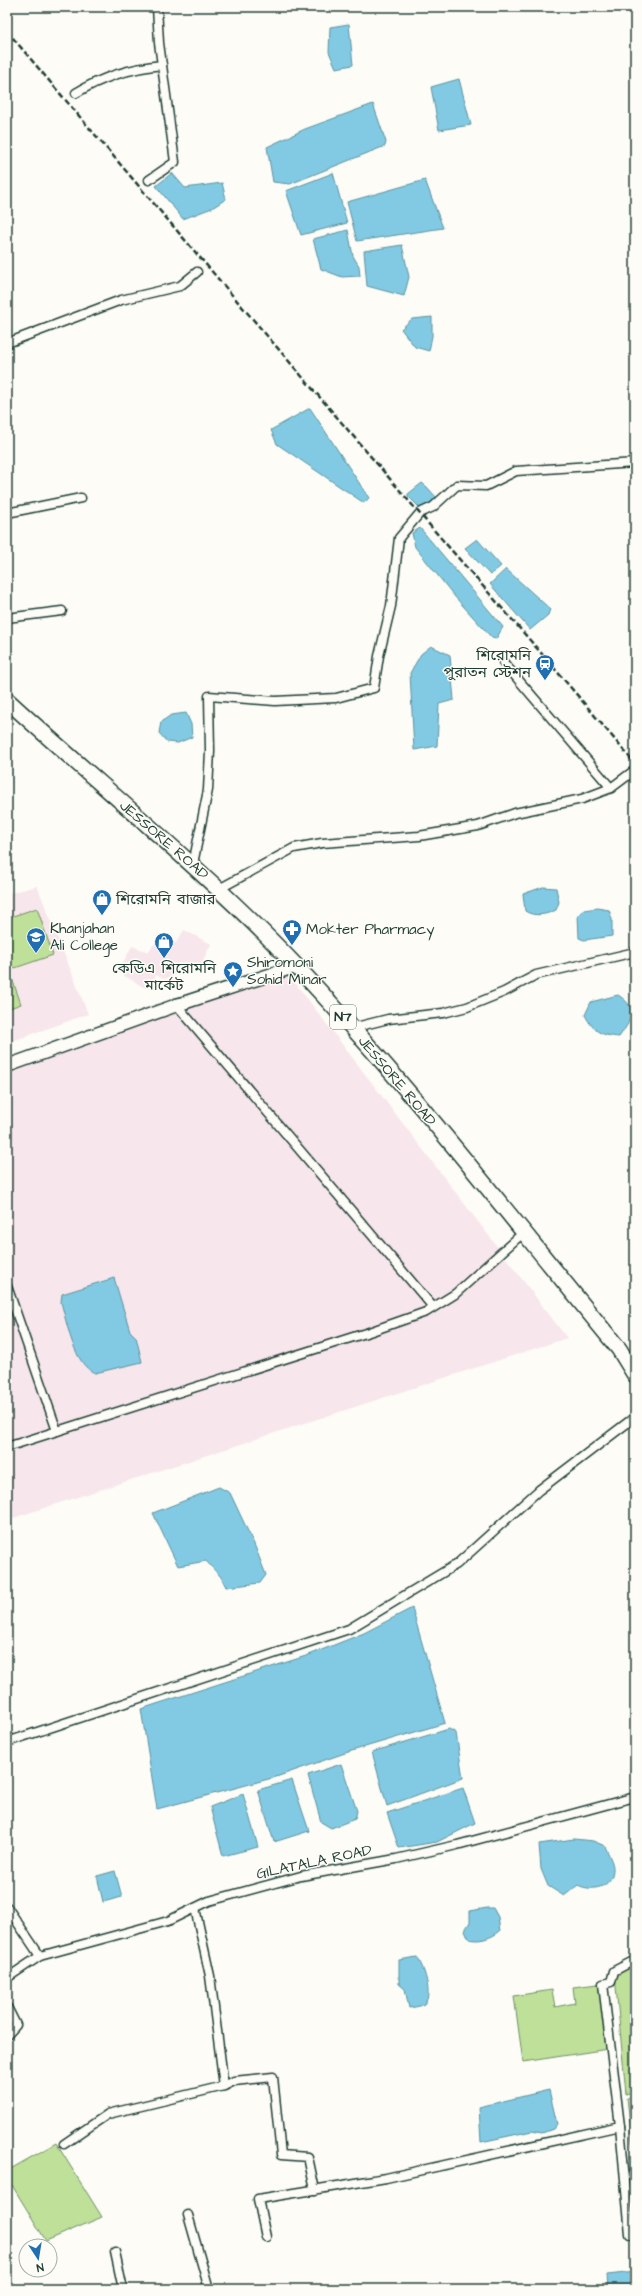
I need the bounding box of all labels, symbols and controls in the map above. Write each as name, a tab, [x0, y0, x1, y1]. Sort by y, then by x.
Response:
place label: শিরোমনি পুরাতন স্টেশন	[443, 645, 532, 683]
station icon: শিরোমনি পুরাতন স্টেশন	[534, 653, 556, 681]
street label: JESSORE ROAD	[115, 795, 213, 885]
shop icon: শিরোমনি বাজার	[91, 888, 113, 916]
place label: শিরোমনি বাজার	[115, 889, 217, 910]
place label: Khanjahan Ali College	[50, 918, 118, 957]
pharmacy icon: Mokter Pharmacy	[281, 918, 303, 946]
place label: Mokter Pharmacy	[306, 919, 434, 941]
school or university icon: Khanjahan Ali College	[25, 926, 47, 954]
shop icon: কেডিএ শিরোমনি মার্কেট	[153, 931, 175, 959]
place label: Shiromoni Sohid Minar	[247, 952, 327, 990]
place label: কেডিএ শিরোমনি মার্কেট	[112, 958, 217, 996]
place icon: Shiromoni Sohid Minar	[222, 960, 244, 988]
road number: N7	[330, 1005, 356, 1029]
street label: JESSORE ROAD	[353, 1031, 441, 1131]
street label: GILATALA ROAD	[254, 1839, 374, 1885]
north arrow	[18, 2238, 58, 2278]
text: N	[35, 2259, 45, 2275]

